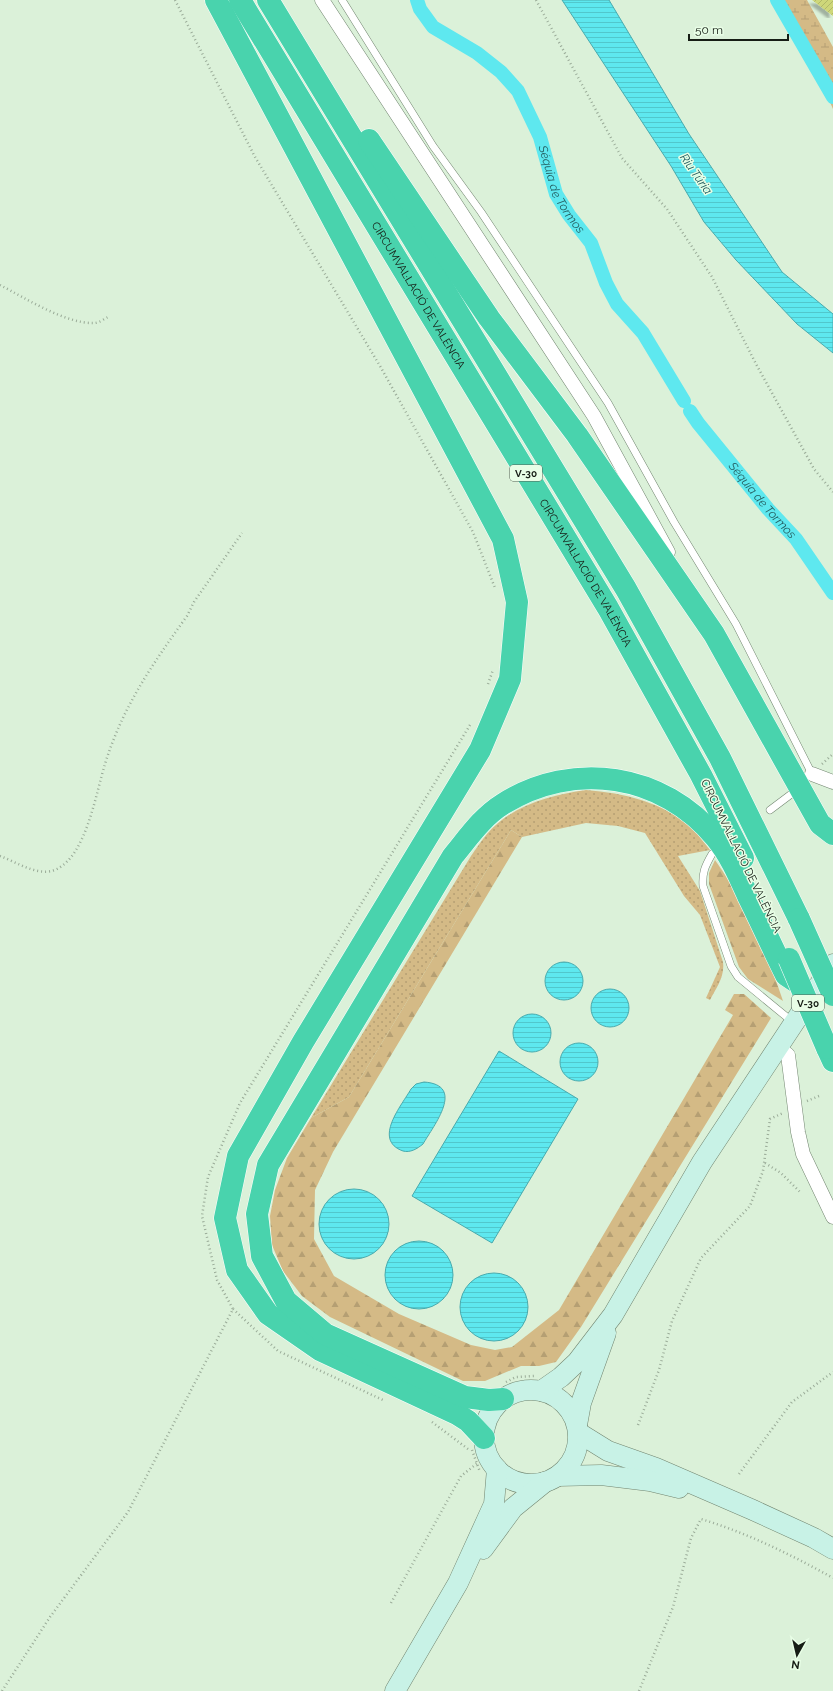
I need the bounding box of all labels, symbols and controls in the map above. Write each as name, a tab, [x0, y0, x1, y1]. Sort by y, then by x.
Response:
scale bar	[689, 16, 788, 42]
text: 50 m	[695, 23, 723, 37]
water label: Séquia de Tormos	[535, 143, 588, 236]
water label: Riu Túria	[677, 151, 715, 197]
street label: CIRCUMVAL·LACIÓ DE VALÈNCIA	[369, 219, 468, 371]
water label: Séquia de Tormos	[725, 458, 799, 542]
road number: V-30	[510, 465, 542, 481]
street label: CIRCUMVAL·LACIÓ DE VALÈNCIA	[537, 496, 635, 649]
street label: CIRCUMVAL·LACIÓ DE VALÈNCIA	[698, 777, 785, 935]
road number: V-30	[792, 995, 824, 1011]
north arrow	[777, 1635, 817, 1675]
text: N	[791, 1657, 801, 1671]

